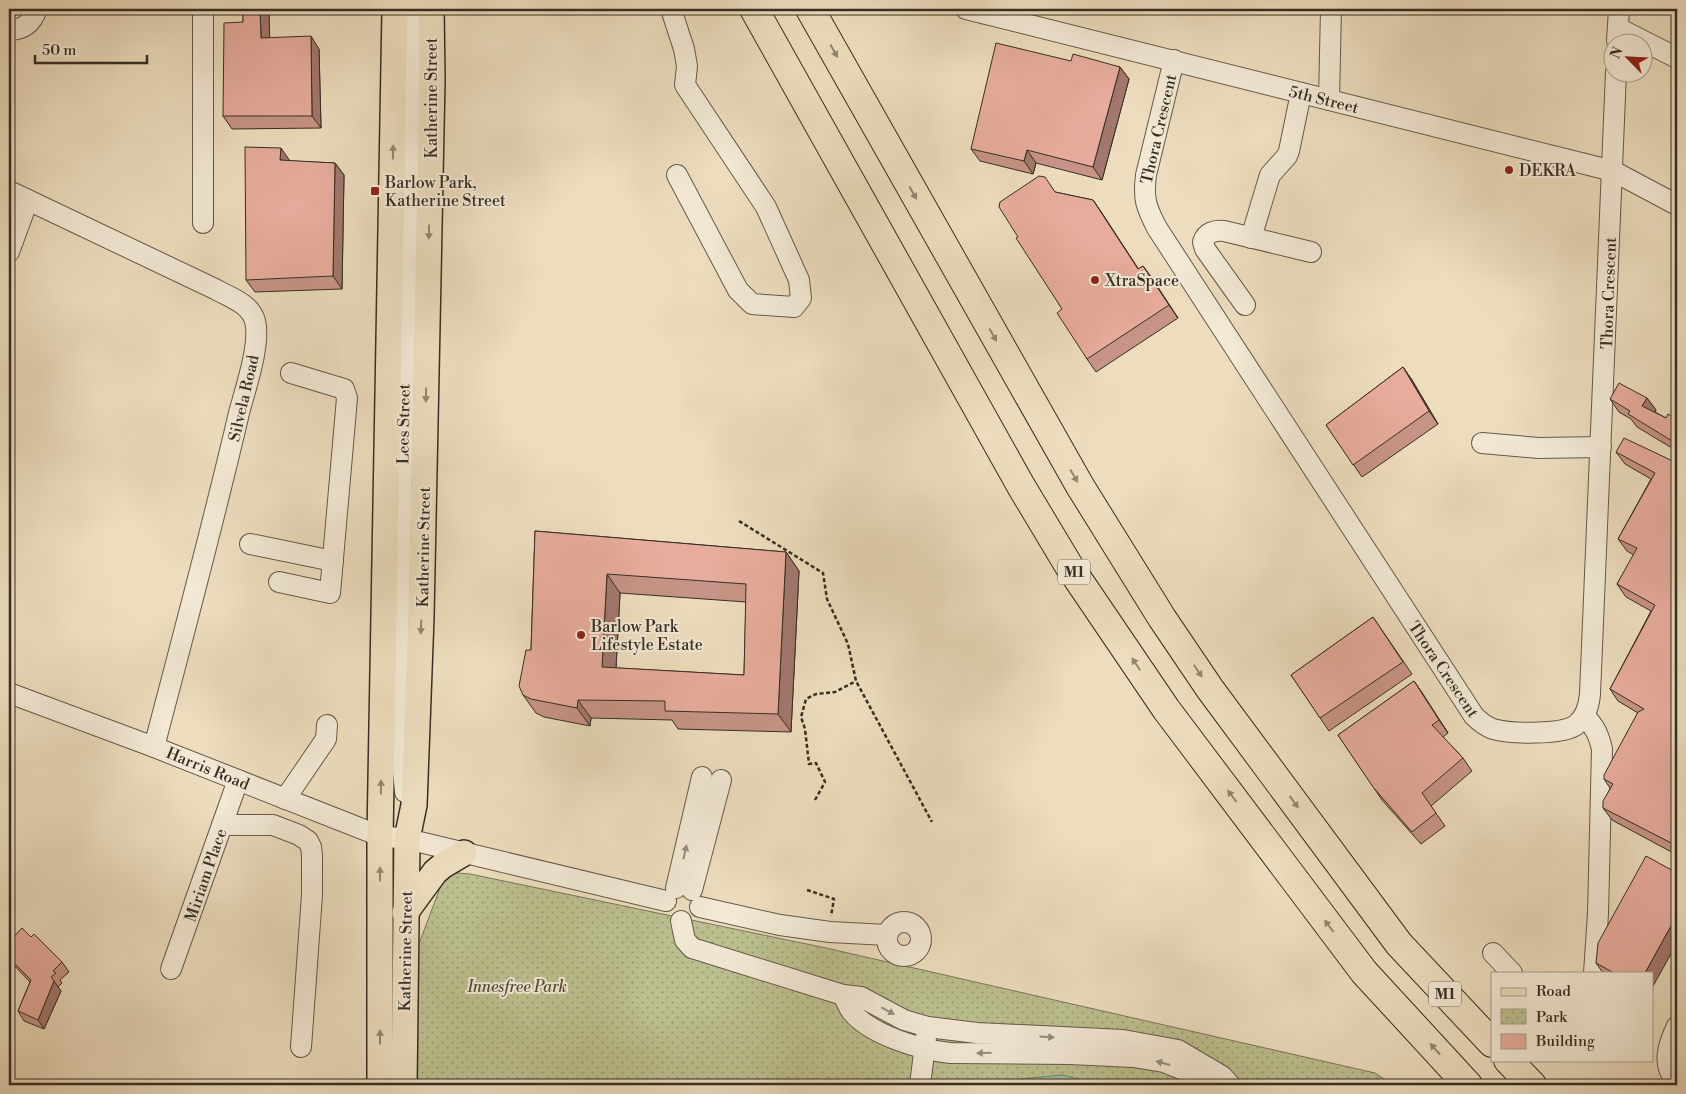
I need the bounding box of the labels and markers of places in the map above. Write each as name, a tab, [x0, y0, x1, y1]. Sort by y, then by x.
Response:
place label: DEKRA	[1519, 161, 1577, 181]
marker: DEKRA	[1503, 164, 1515, 176]
place label: Barlow Park, Katherine Street	[384, 173, 506, 211]
marker: Barlow Park, Katherine Street	[369, 185, 381, 197]
place label: XtraSpace	[1104, 271, 1179, 291]
marker: XtraSpace	[1089, 274, 1101, 286]
place label: Barlow Park Lifestyle Estate	[590, 617, 703, 655]
marker: Barlow Park Lifestyle Estate	[575, 629, 587, 641]

